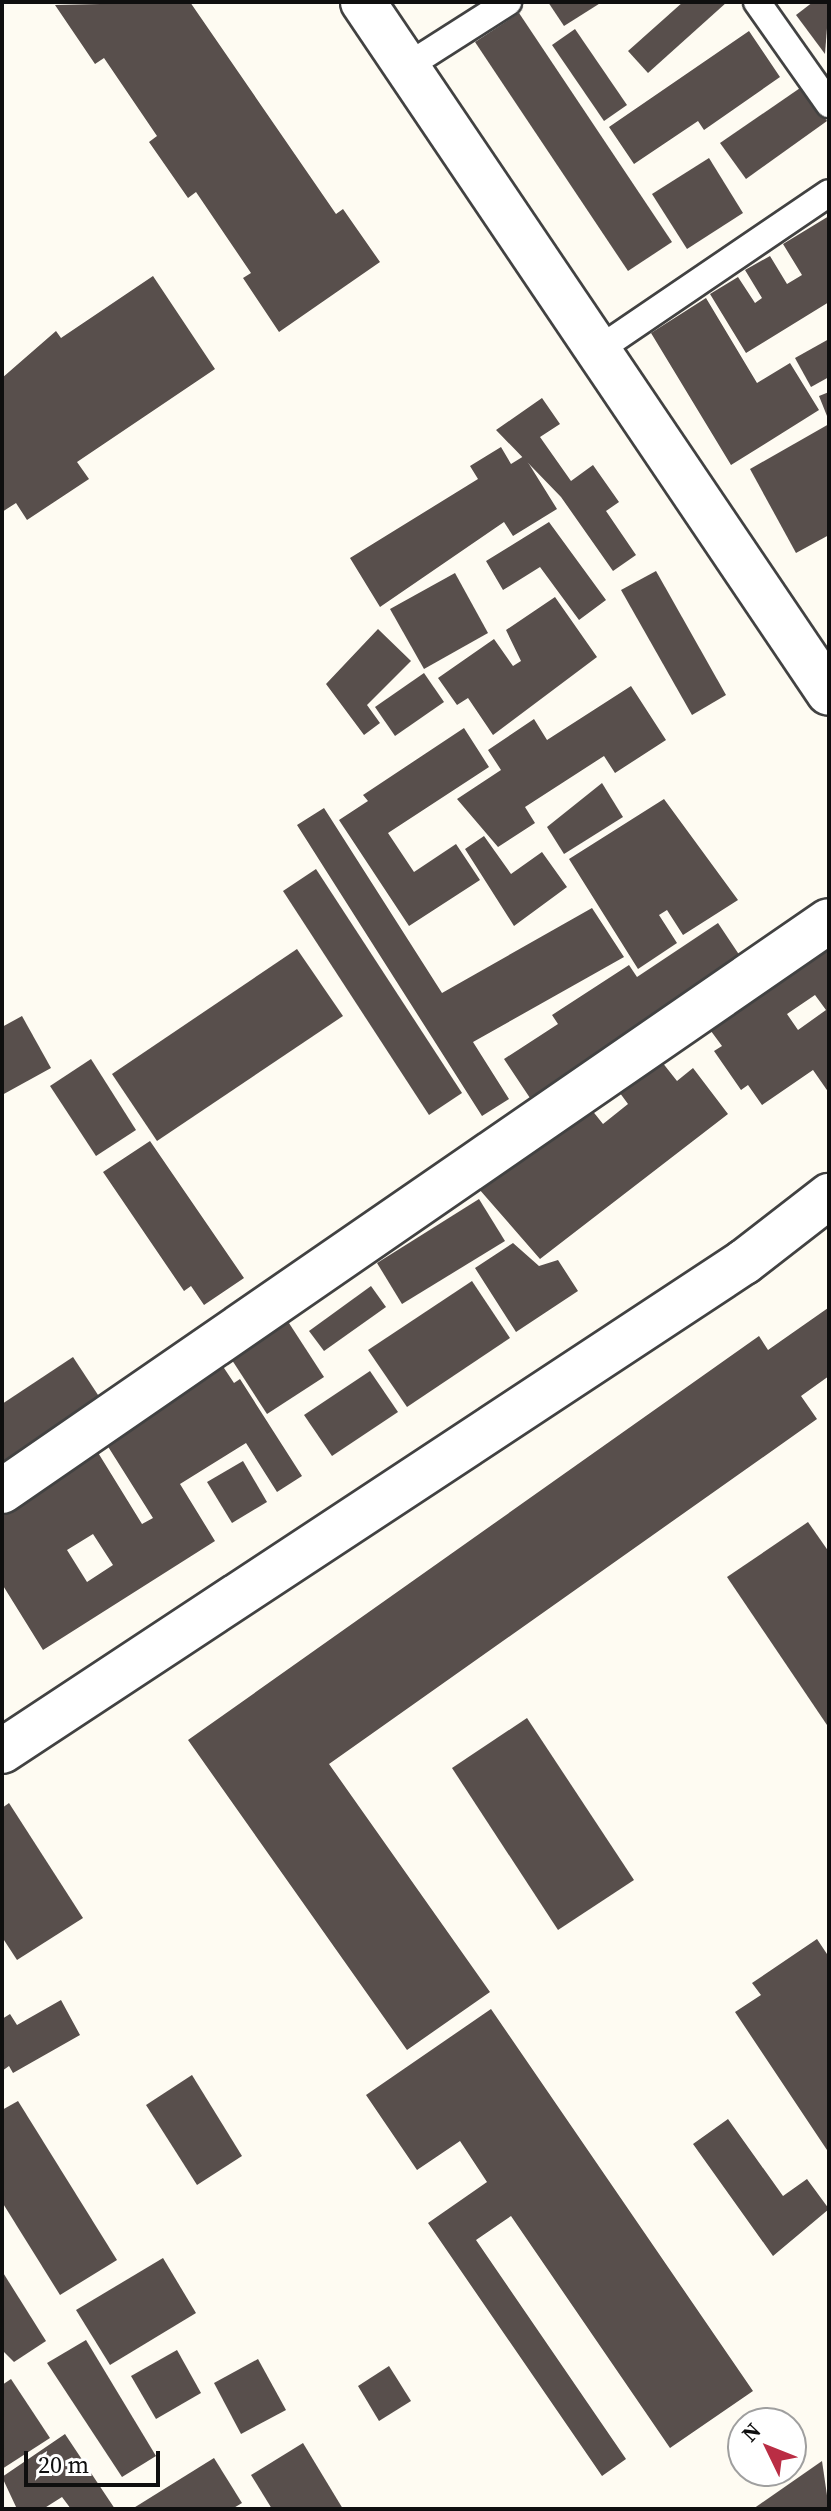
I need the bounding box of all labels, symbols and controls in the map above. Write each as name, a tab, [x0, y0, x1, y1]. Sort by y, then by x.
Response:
north arrow	[727, 2407, 807, 2487]
text: N	[734, 2416, 767, 2448]
scale bar	[28, 2435, 164, 2485]
text: 20 m	[38, 2448, 89, 2481]

